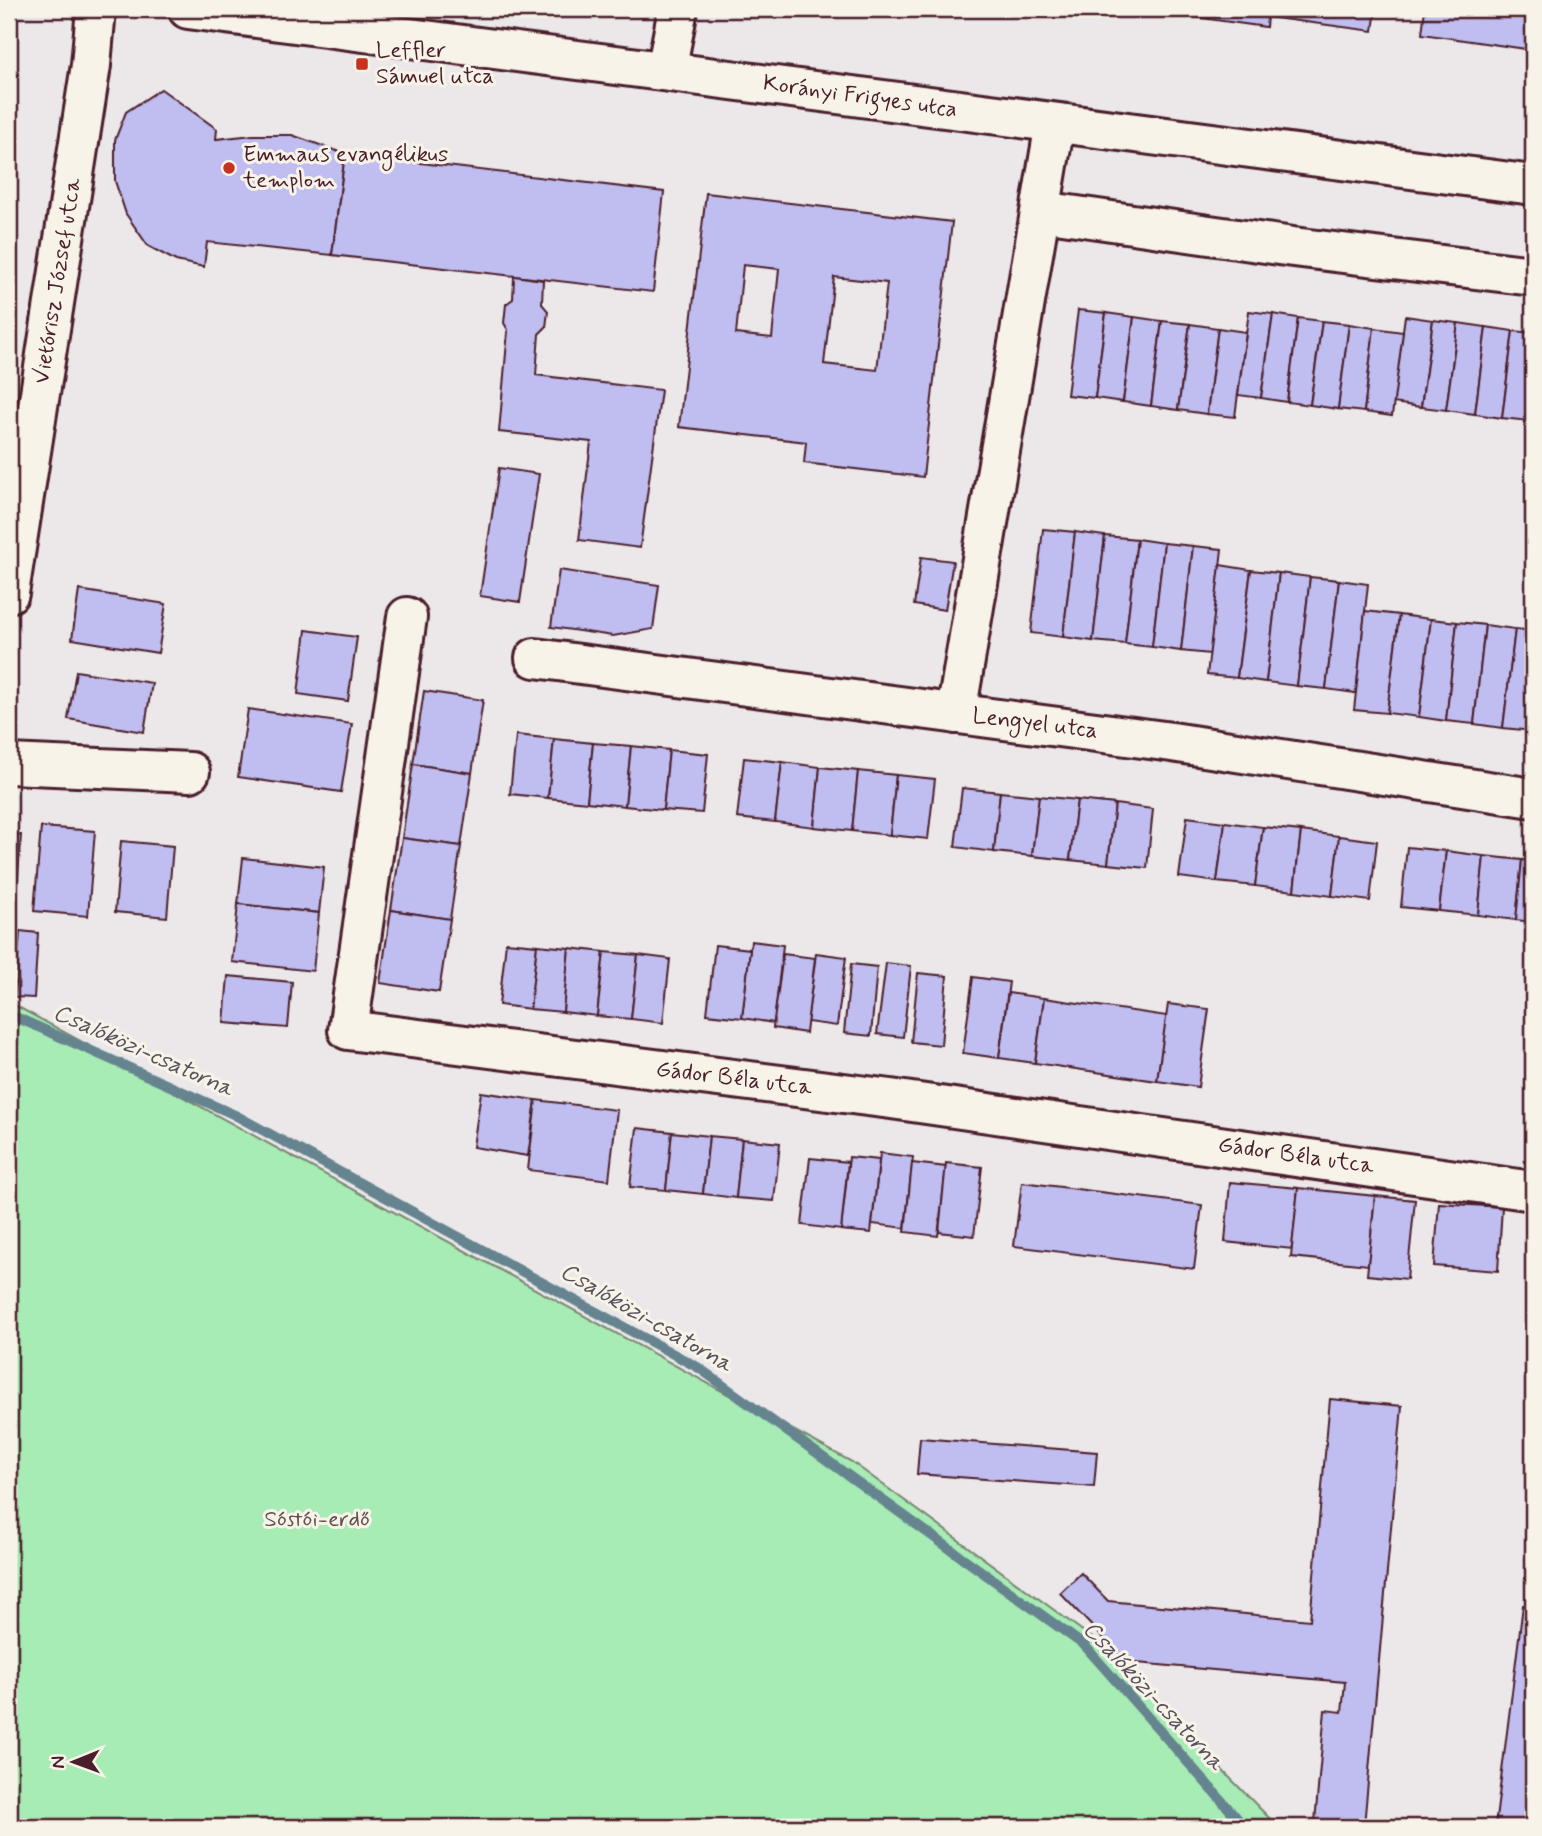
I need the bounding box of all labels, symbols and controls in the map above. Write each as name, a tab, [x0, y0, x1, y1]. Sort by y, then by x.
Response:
place label: Leffler Sámuel utca	[376, 36, 494, 92]
marker: Leffler Sámuel utca	[354, 56, 370, 72]
street label: Korányi Frigyes utca	[761, 69, 959, 127]
place label: Emmaus evangélikus templom	[242, 140, 448, 196]
marker: Emmaus evangélikus templom	[221, 160, 237, 176]
street label: Vietórisz József utca	[27, 176, 89, 386]
street label: Lengyel utca	[970, 701, 1099, 749]
water label: Csalóközi-csatorna	[48, 997, 239, 1105]
street label: Gádor Béla utca	[654, 1055, 814, 1103]
street label: Gádor Béla utca	[1216, 1130, 1376, 1182]
water label: Csalóközi-csatorna	[554, 1256, 739, 1381]
park label: Sóstói-erdő	[264, 1505, 370, 1535]
water label: Csalóközi-csatorna	[1076, 1614, 1232, 1779]
north arrow	[38, 1728, 108, 1798]
text: N	[46, 1756, 71, 1769]

